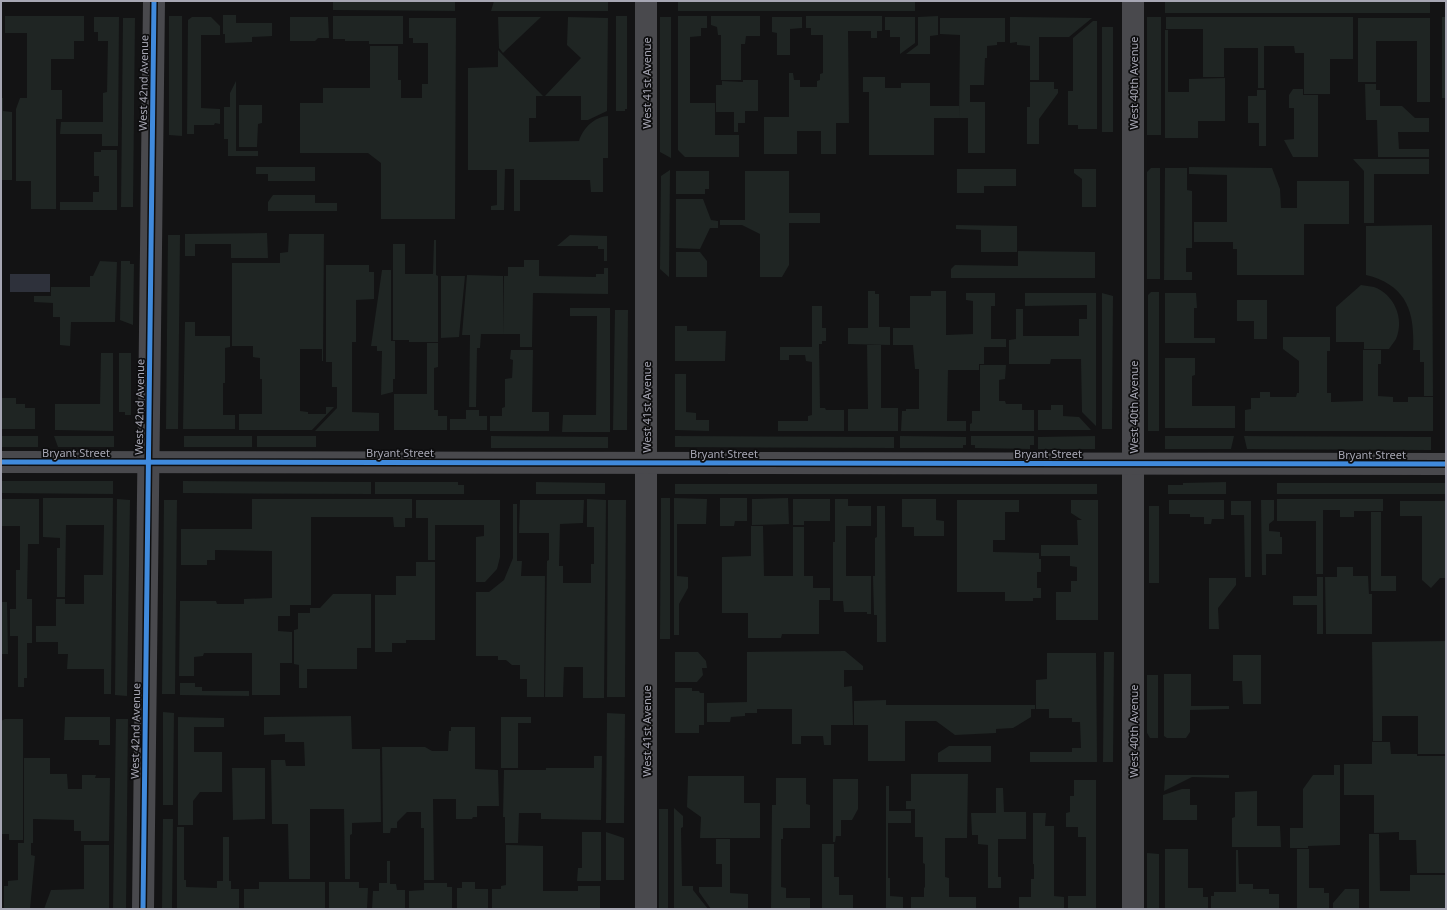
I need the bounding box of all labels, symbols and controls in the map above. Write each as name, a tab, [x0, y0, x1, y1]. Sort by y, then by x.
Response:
street label: West 42nd Avenue	[135, 35, 151, 131]
street label: West 40th Avenue	[1126, 36, 1141, 130]
street label: West 41st Avenue	[639, 37, 654, 129]
street label: West 42nd Avenue	[131, 359, 147, 455]
street label: West 40th Avenue	[1126, 360, 1141, 454]
street label: West 41st Avenue	[639, 361, 654, 453]
street label: Bryant Street	[42, 445, 110, 460]
street label: Bryant Street	[366, 445, 434, 460]
street label: Bryant Street	[690, 446, 758, 461]
street label: Bryant Street	[1014, 446, 1082, 461]
street label: Bryant Street	[1338, 447, 1406, 462]
street label: West 42nd Avenue	[127, 683, 143, 779]
street label: West 40th Avenue	[1126, 684, 1141, 778]
street label: West 41st Avenue	[639, 685, 654, 777]

